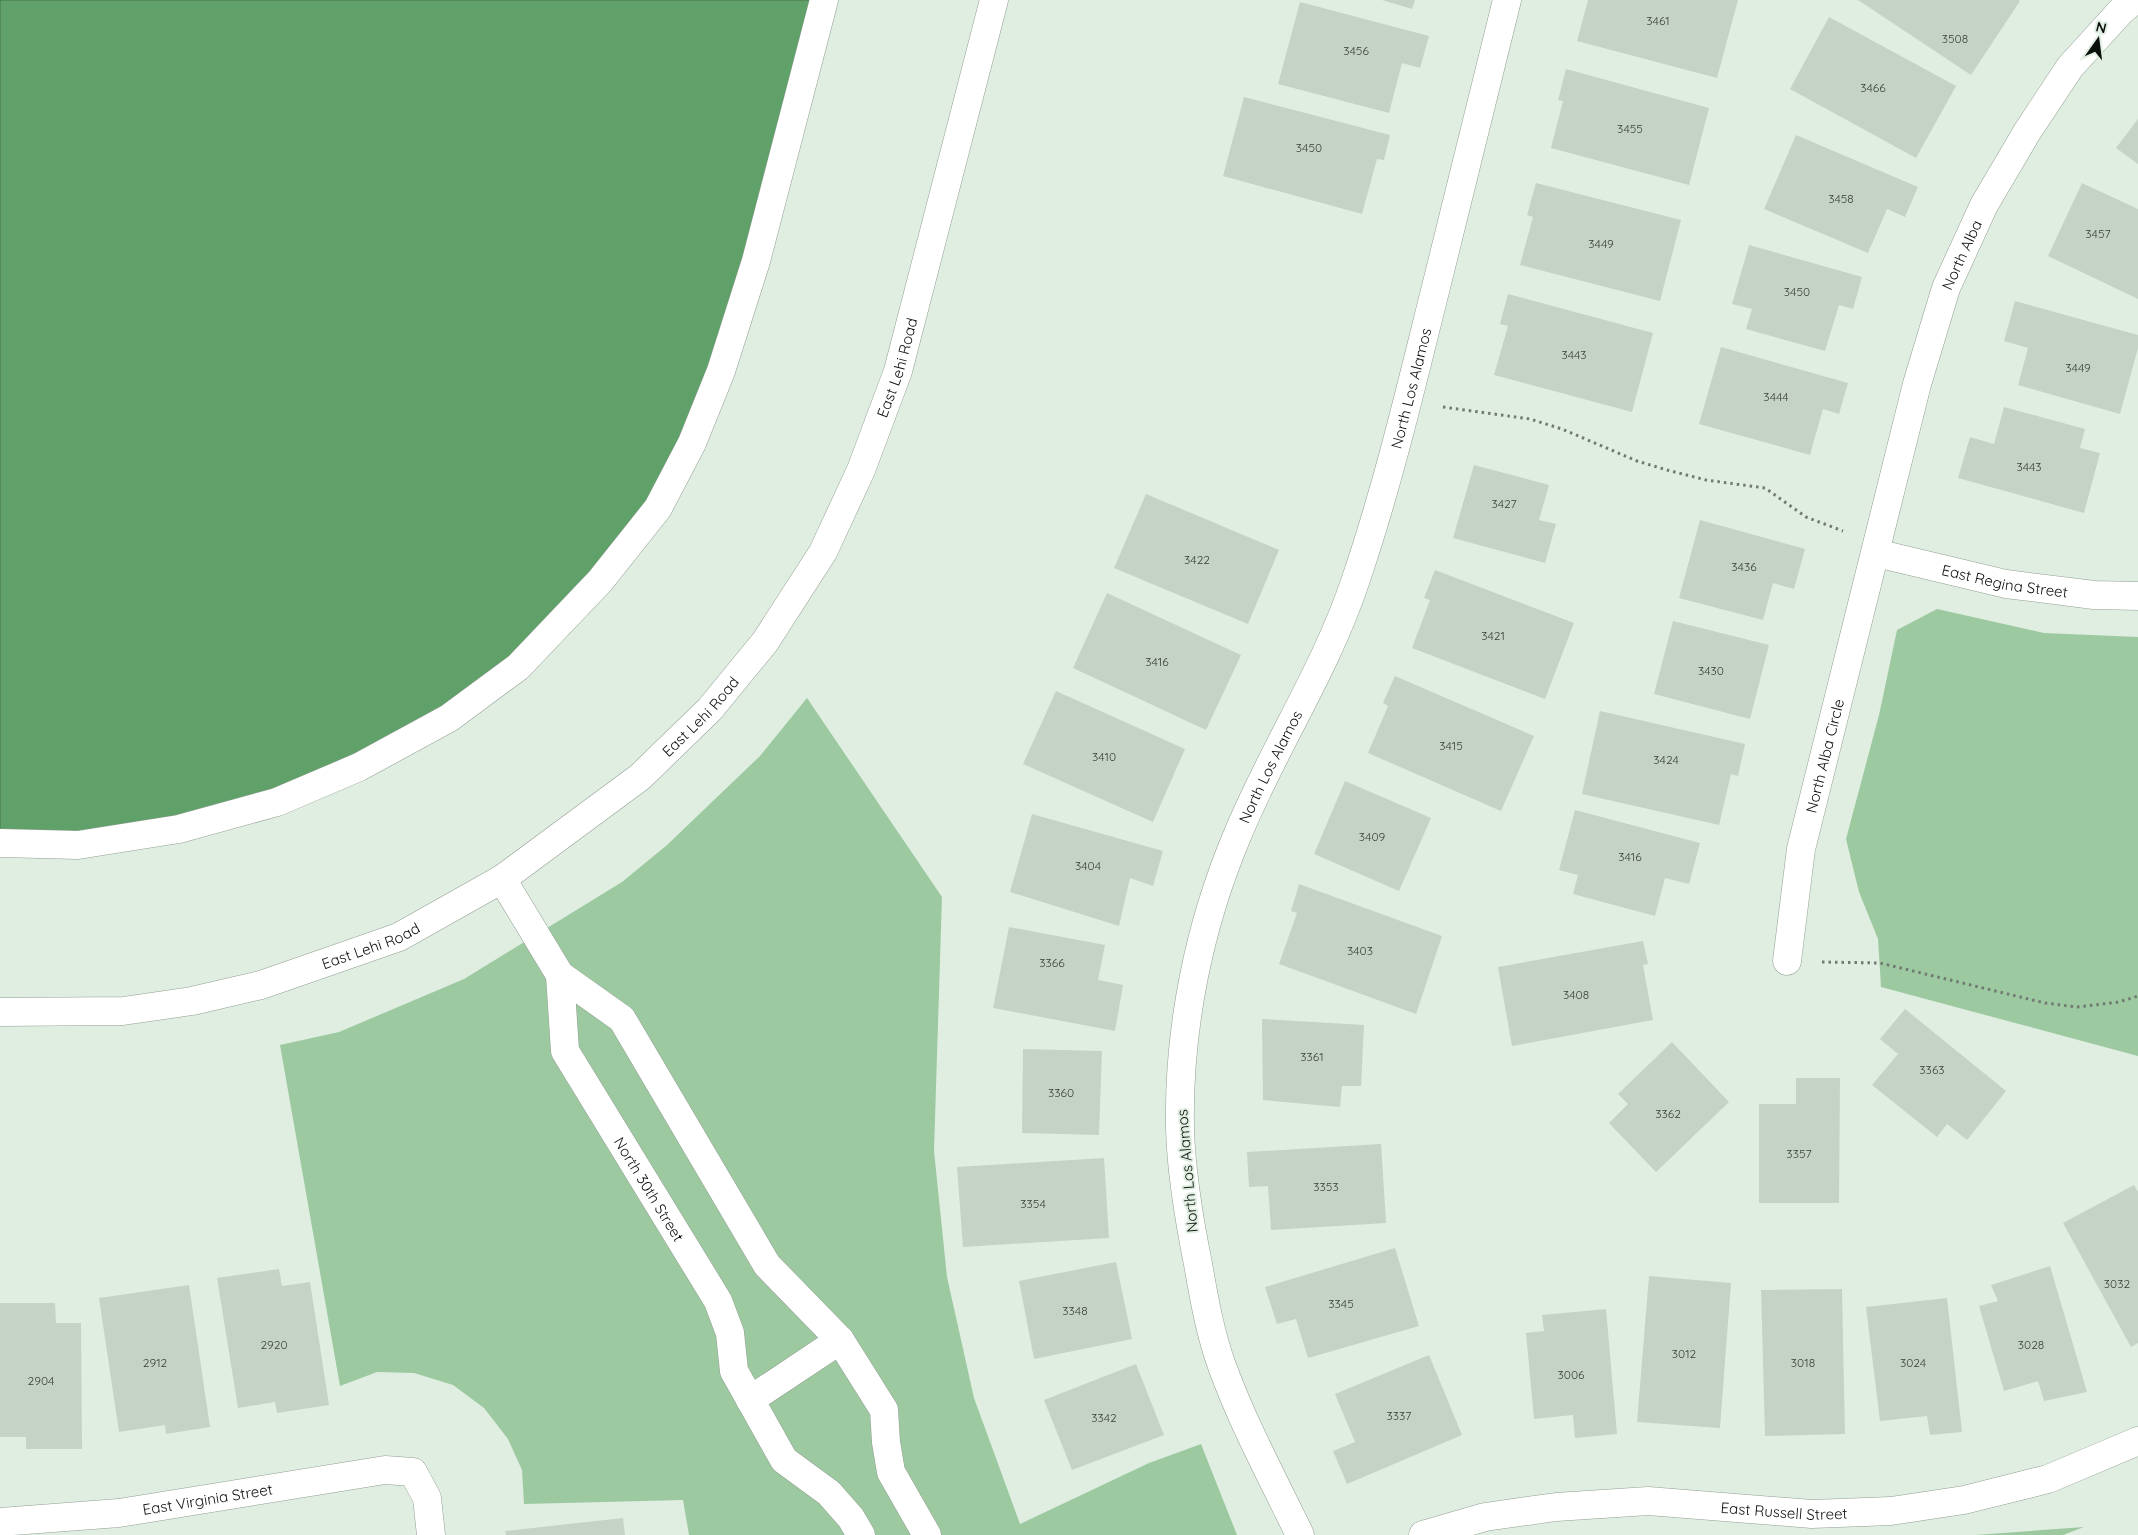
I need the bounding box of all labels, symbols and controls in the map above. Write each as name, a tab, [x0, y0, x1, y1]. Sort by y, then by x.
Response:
house number: 3461	[1646, 13, 1670, 28]
north arrow	[2073, 15, 2123, 65]
text: N	[2094, 17, 2108, 37]
house number: 3508	[1942, 31, 1968, 46]
house number: 3456	[1343, 43, 1369, 58]
house number: 3466	[1860, 80, 1886, 95]
house number: 3455	[1617, 121, 1643, 136]
house number: 3450	[1296, 140, 1322, 155]
house number: 3458	[1828, 191, 1854, 206]
street label: North Alba	[1937, 217, 1985, 293]
house number: 3457	[2085, 226, 2111, 241]
house number: 3449	[1588, 236, 1614, 251]
house number: 3450	[1784, 284, 1810, 299]
street label: East Lehi Road	[872, 316, 921, 420]
street label: North Los Alamos	[1386, 326, 1435, 451]
house number: 3443	[1561, 347, 1587, 362]
house number: 3449	[2065, 360, 2091, 375]
house number: 3444	[1763, 389, 1789, 404]
house number: 3443	[2016, 459, 2042, 474]
house number: 3427	[1491, 496, 1517, 511]
house number: 3422	[1184, 552, 1210, 567]
house number: 3436	[1731, 559, 1757, 574]
street label: East Regina Street	[1940, 560, 2069, 601]
house number: 3421	[1481, 628, 1505, 643]
house number: 3416	[1145, 654, 1169, 669]
house number: 3430	[1698, 663, 1724, 678]
street label: East Lehi Road	[658, 672, 743, 760]
street label: North Alba Circle	[1801, 697, 1848, 815]
street label: North Los Alamos	[1234, 707, 1306, 826]
house number: 3415	[1439, 738, 1463, 753]
house number: 3410	[1092, 749, 1116, 764]
house number: 3424	[1653, 752, 1679, 767]
house number: 3409	[1359, 829, 1386, 844]
house number: 3416	[1618, 849, 1642, 864]
house number: 3404	[1075, 858, 1101, 873]
street label: East Lehi Road	[319, 918, 423, 973]
house number: 3403	[1347, 943, 1373, 958]
house number: 3366	[1039, 955, 1065, 970]
house number: 3408	[1563, 987, 1589, 1002]
house number: 3361	[1300, 1049, 1324, 1064]
house number: 3363	[1919, 1062, 1945, 1077]
house number: 3360	[1048, 1085, 1074, 1100]
house number: 3362	[1655, 1106, 1681, 1121]
street label: North Los Alamos	[1172, 1109, 1202, 1233]
street label: North 30th Street	[610, 1133, 689, 1245]
house number: 3357	[1786, 1146, 1812, 1161]
house number: 3353	[1313, 1179, 1339, 1194]
house number: 3354	[1020, 1196, 1046, 1211]
house number: 3032	[2104, 1276, 2131, 1291]
house number: 3345	[1328, 1296, 1354, 1311]
house number: 3348	[1062, 1303, 1088, 1318]
house number: 2920	[260, 1337, 288, 1352]
house number: 3028	[2018, 1337, 2044, 1352]
house number: 3012	[1672, 1346, 1697, 1361]
house number: 2912	[143, 1355, 168, 1370]
house number: 3018	[1791, 1355, 1815, 1370]
house number: 3024	[1900, 1355, 1926, 1370]
house number: 3006	[1557, 1367, 1585, 1382]
house number: 2904	[28, 1373, 54, 1388]
house number: 3337	[1386, 1408, 1412, 1423]
house number: 3342	[1091, 1410, 1117, 1425]
street label: East Virginia Street	[141, 1479, 274, 1519]
street label: East Russell Street	[1720, 1497, 1848, 1524]

